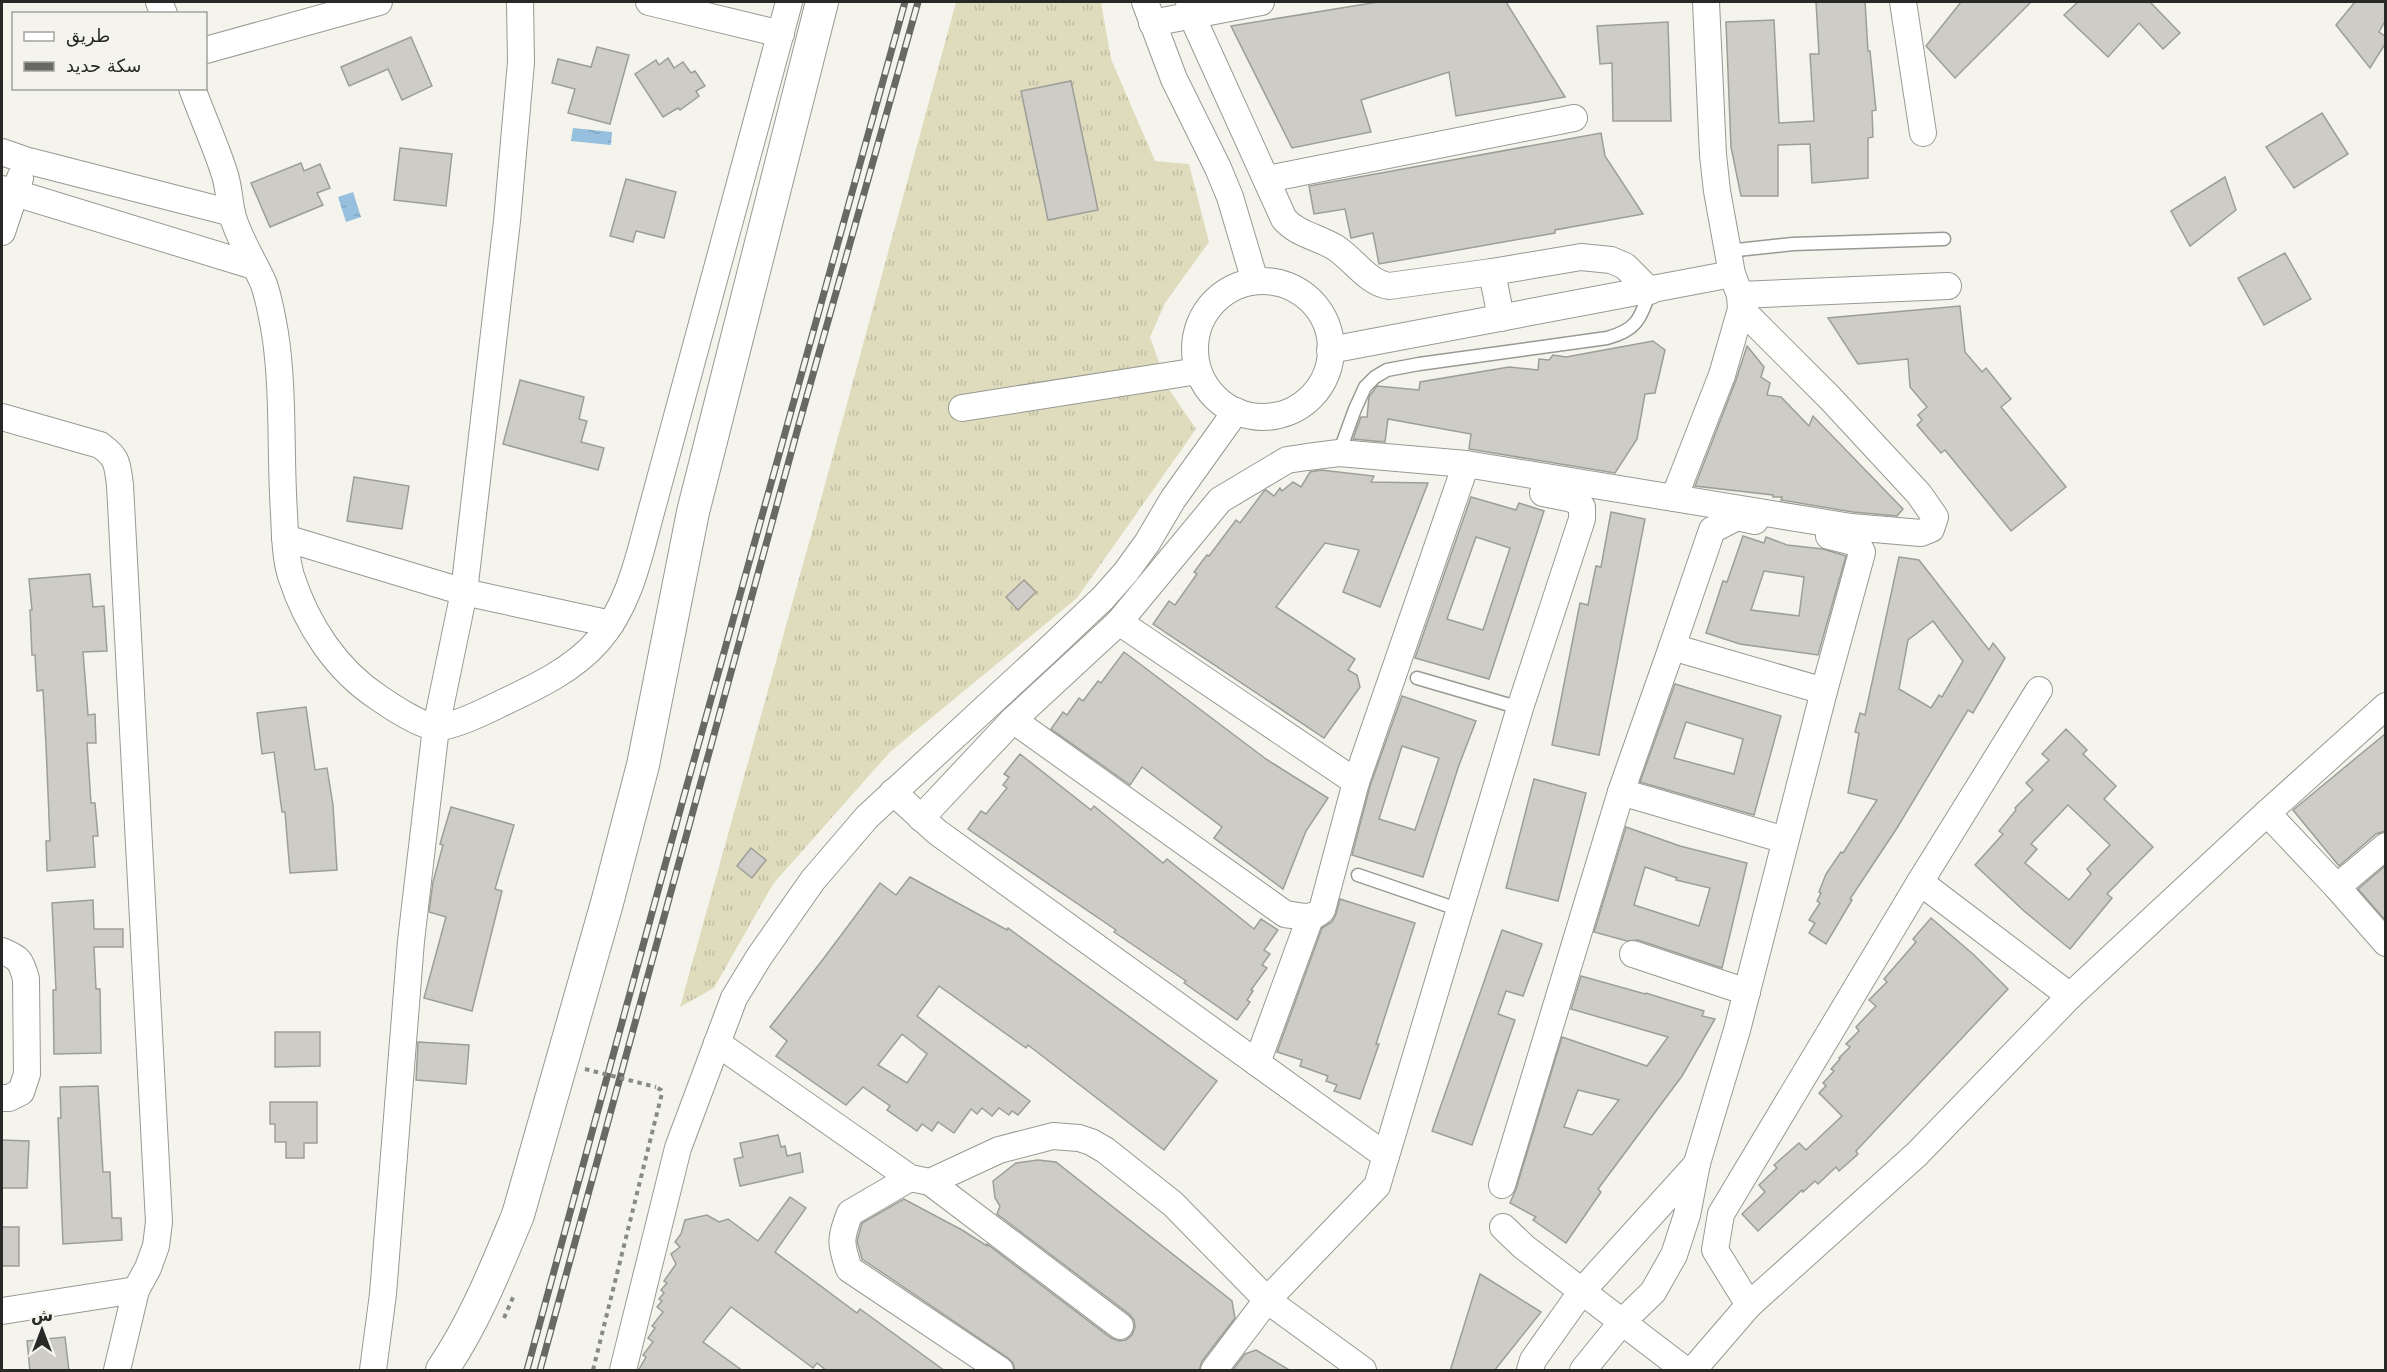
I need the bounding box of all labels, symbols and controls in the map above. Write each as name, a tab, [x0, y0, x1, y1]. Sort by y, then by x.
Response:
legend	[12, 12, 207, 90]
text: طريق	[66, 25, 110, 47]
text: سكة حديد	[66, 55, 141, 76]
north arrow	[12, 1300, 72, 1360]
text: ش	[31, 1306, 53, 1325]

